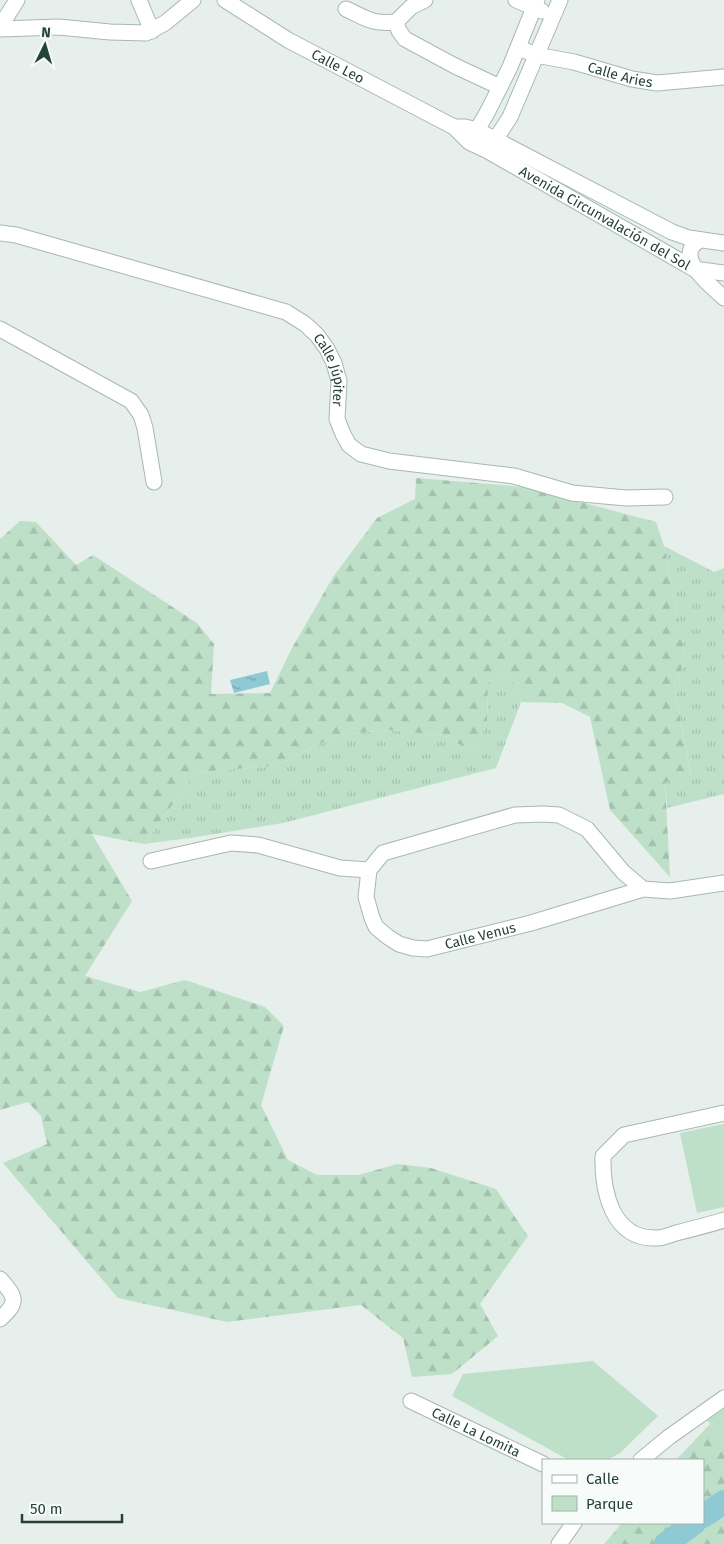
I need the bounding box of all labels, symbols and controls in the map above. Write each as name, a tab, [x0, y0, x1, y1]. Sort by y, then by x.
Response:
north arrow	[20, 20, 70, 70]
text: N	[41, 24, 51, 41]
street label: Calle Leo	[309, 45, 367, 87]
street label: Calle Aries	[586, 58, 654, 91]
street label: Avenida Circunvalación del Sol	[516, 162, 694, 274]
street label: Calle Júpiter	[310, 330, 348, 407]
street label: Calle Venus	[443, 919, 518, 953]
street label: Calle La Lomita	[429, 1404, 523, 1460]
legend	[542, 1459, 704, 1524]
text: Calle	[586, 1470, 619, 1488]
scale bar	[22, 1492, 122, 1524]
text: Parque	[586, 1495, 633, 1513]
text: 50 m	[30, 1500, 63, 1518]

